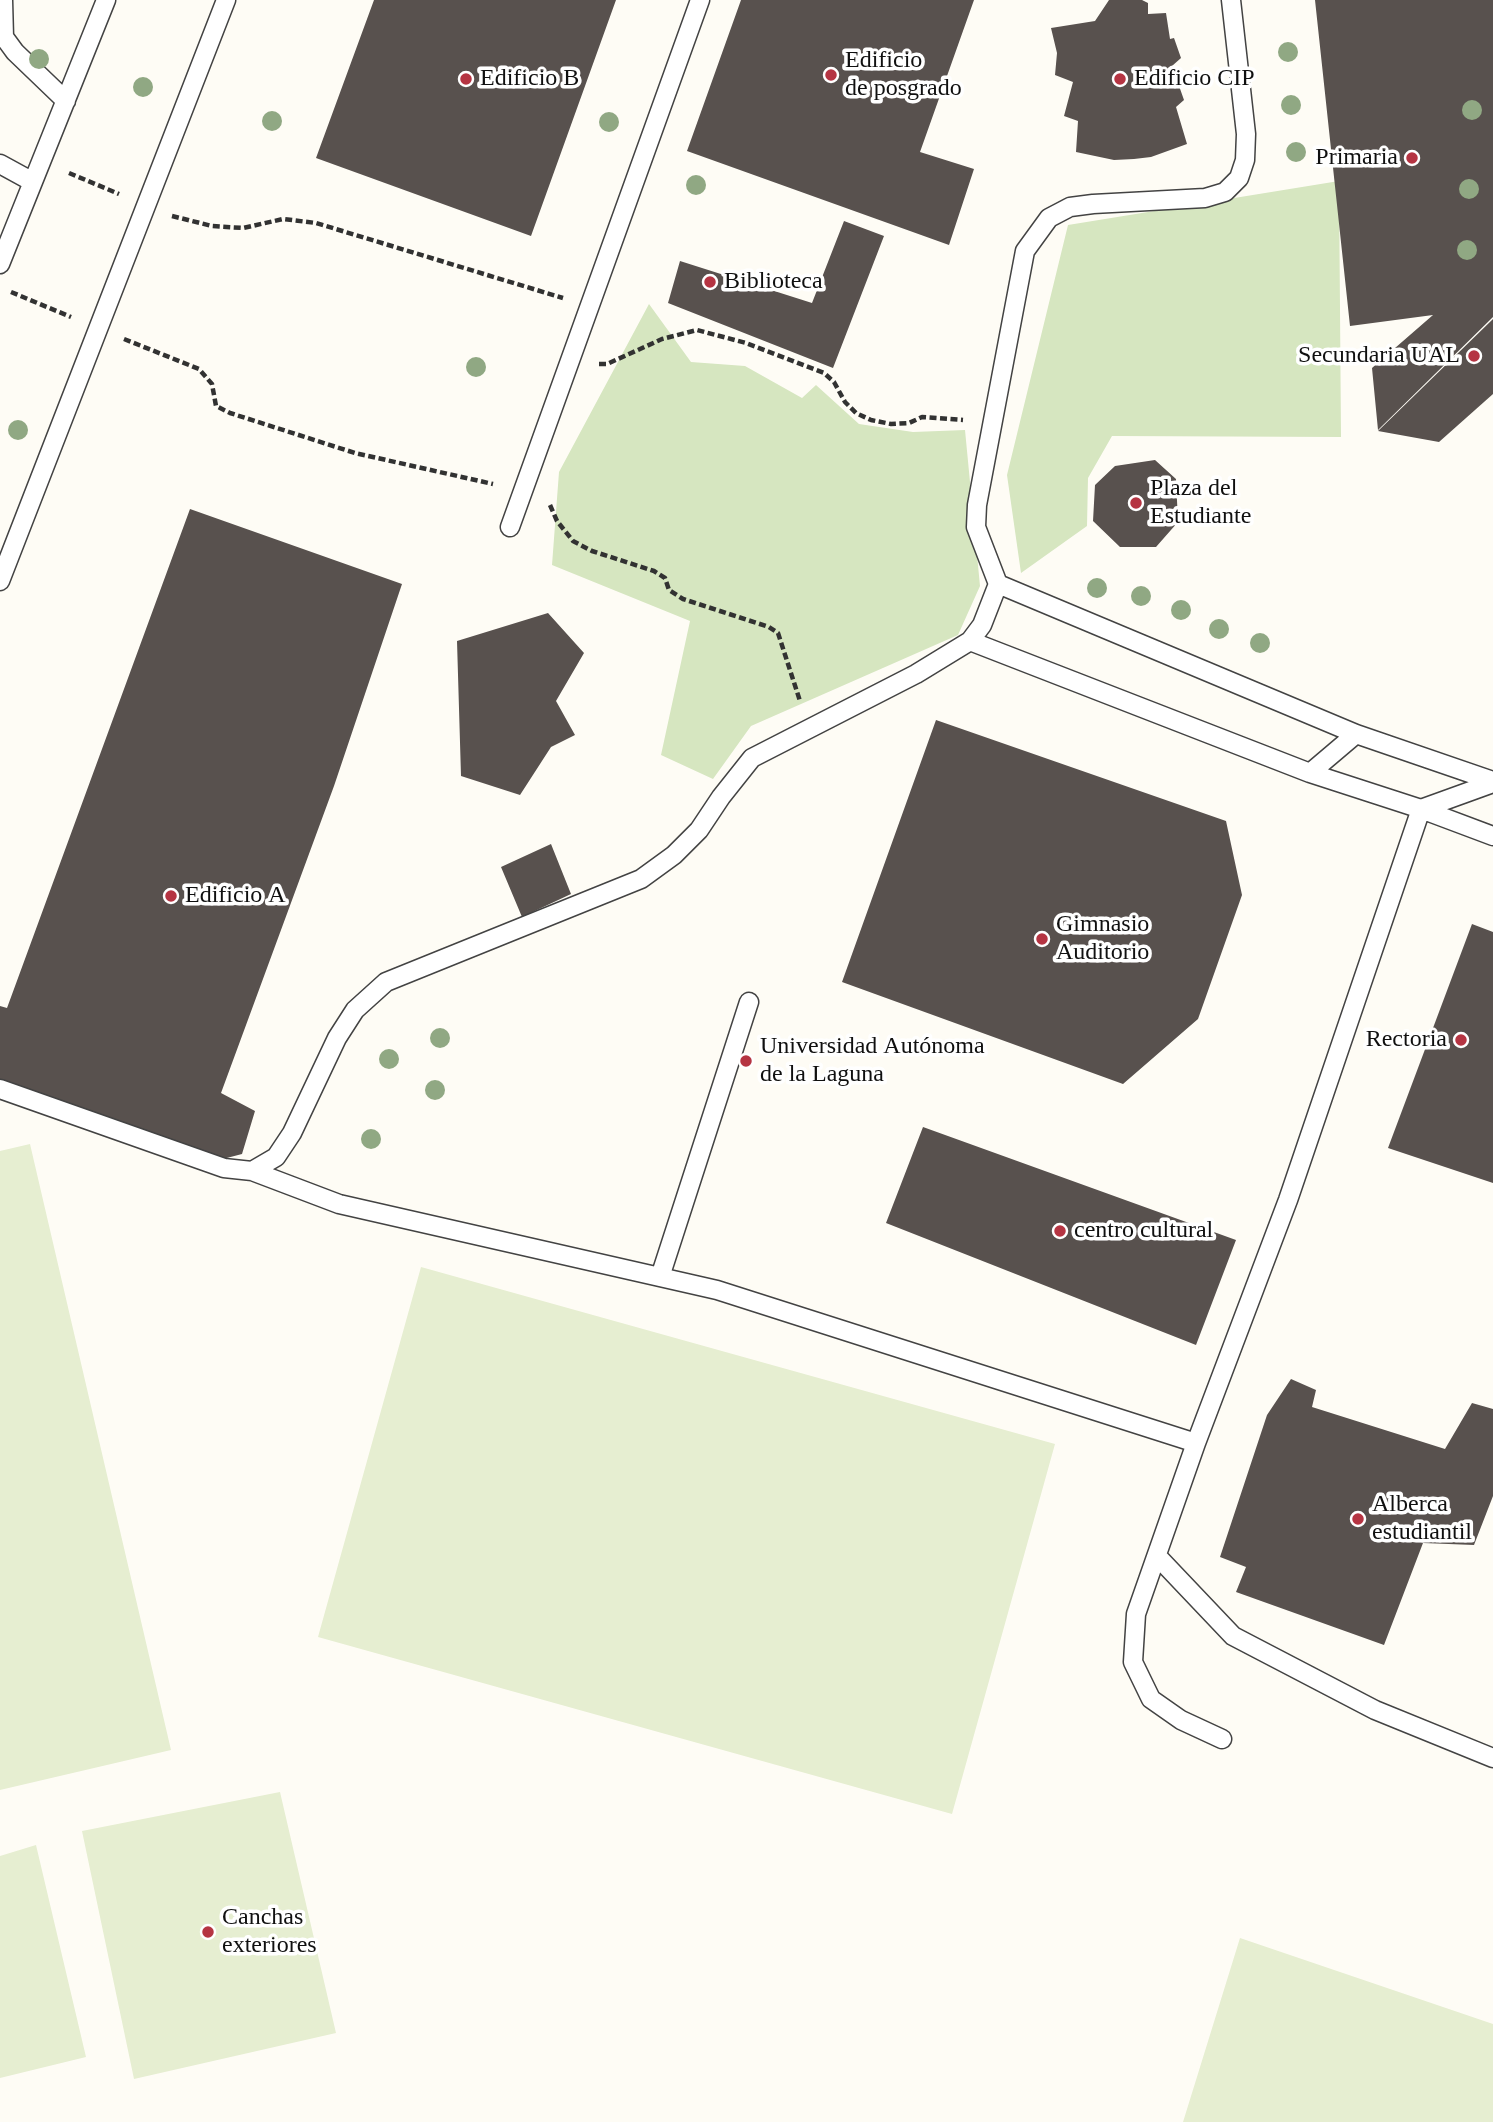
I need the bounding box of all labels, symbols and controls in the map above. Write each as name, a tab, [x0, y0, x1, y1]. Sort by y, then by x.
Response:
place label: Edificio de posgrado	[845, 47, 962, 103]
place label: Edificio B	[480, 65, 579, 93]
place label: Edificio CIP	[1134, 65, 1255, 93]
marker: Edificio de posgrado	[823, 67, 839, 83]
marker: Edificio B	[458, 71, 474, 87]
marker: Edificio CIP	[1112, 71, 1128, 87]
place label: Primaria	[1315, 144, 1398, 172]
marker: Primaria	[1404, 150, 1420, 166]
place label: Biblioteca	[724, 268, 823, 296]
marker: Biblioteca	[702, 274, 718, 290]
place label: Secundaria UAL	[1298, 342, 1460, 370]
marker: Secundaria UAL	[1466, 348, 1482, 364]
place label: Plaza del Estudiante	[1150, 475, 1251, 531]
marker: Plaza del Estudiante	[1128, 495, 1144, 511]
place label: Edificio A	[185, 882, 286, 910]
marker: Edificio A	[163, 888, 179, 904]
place label: Gimnasio Auditorio	[1056, 911, 1149, 967]
marker: Gimnasio Auditorio	[1034, 931, 1050, 947]
place label: Rectoria	[1366, 1026, 1447, 1054]
marker: Rectoria	[1453, 1032, 1469, 1048]
place label: Universidad Autónoma de la Laguna	[760, 1033, 985, 1089]
marker: Universidad Autónoma de la Laguna	[738, 1053, 754, 1069]
place label: centro cultural	[1074, 1217, 1213, 1245]
marker: centro cultural	[1052, 1223, 1068, 1239]
place label: Alberca estudiantil	[1372, 1491, 1472, 1547]
marker: Alberca estudiantil	[1350, 1511, 1366, 1527]
place label: Canchas exteriores	[222, 1904, 317, 1960]
marker: Canchas exteriores	[200, 1924, 216, 1940]

